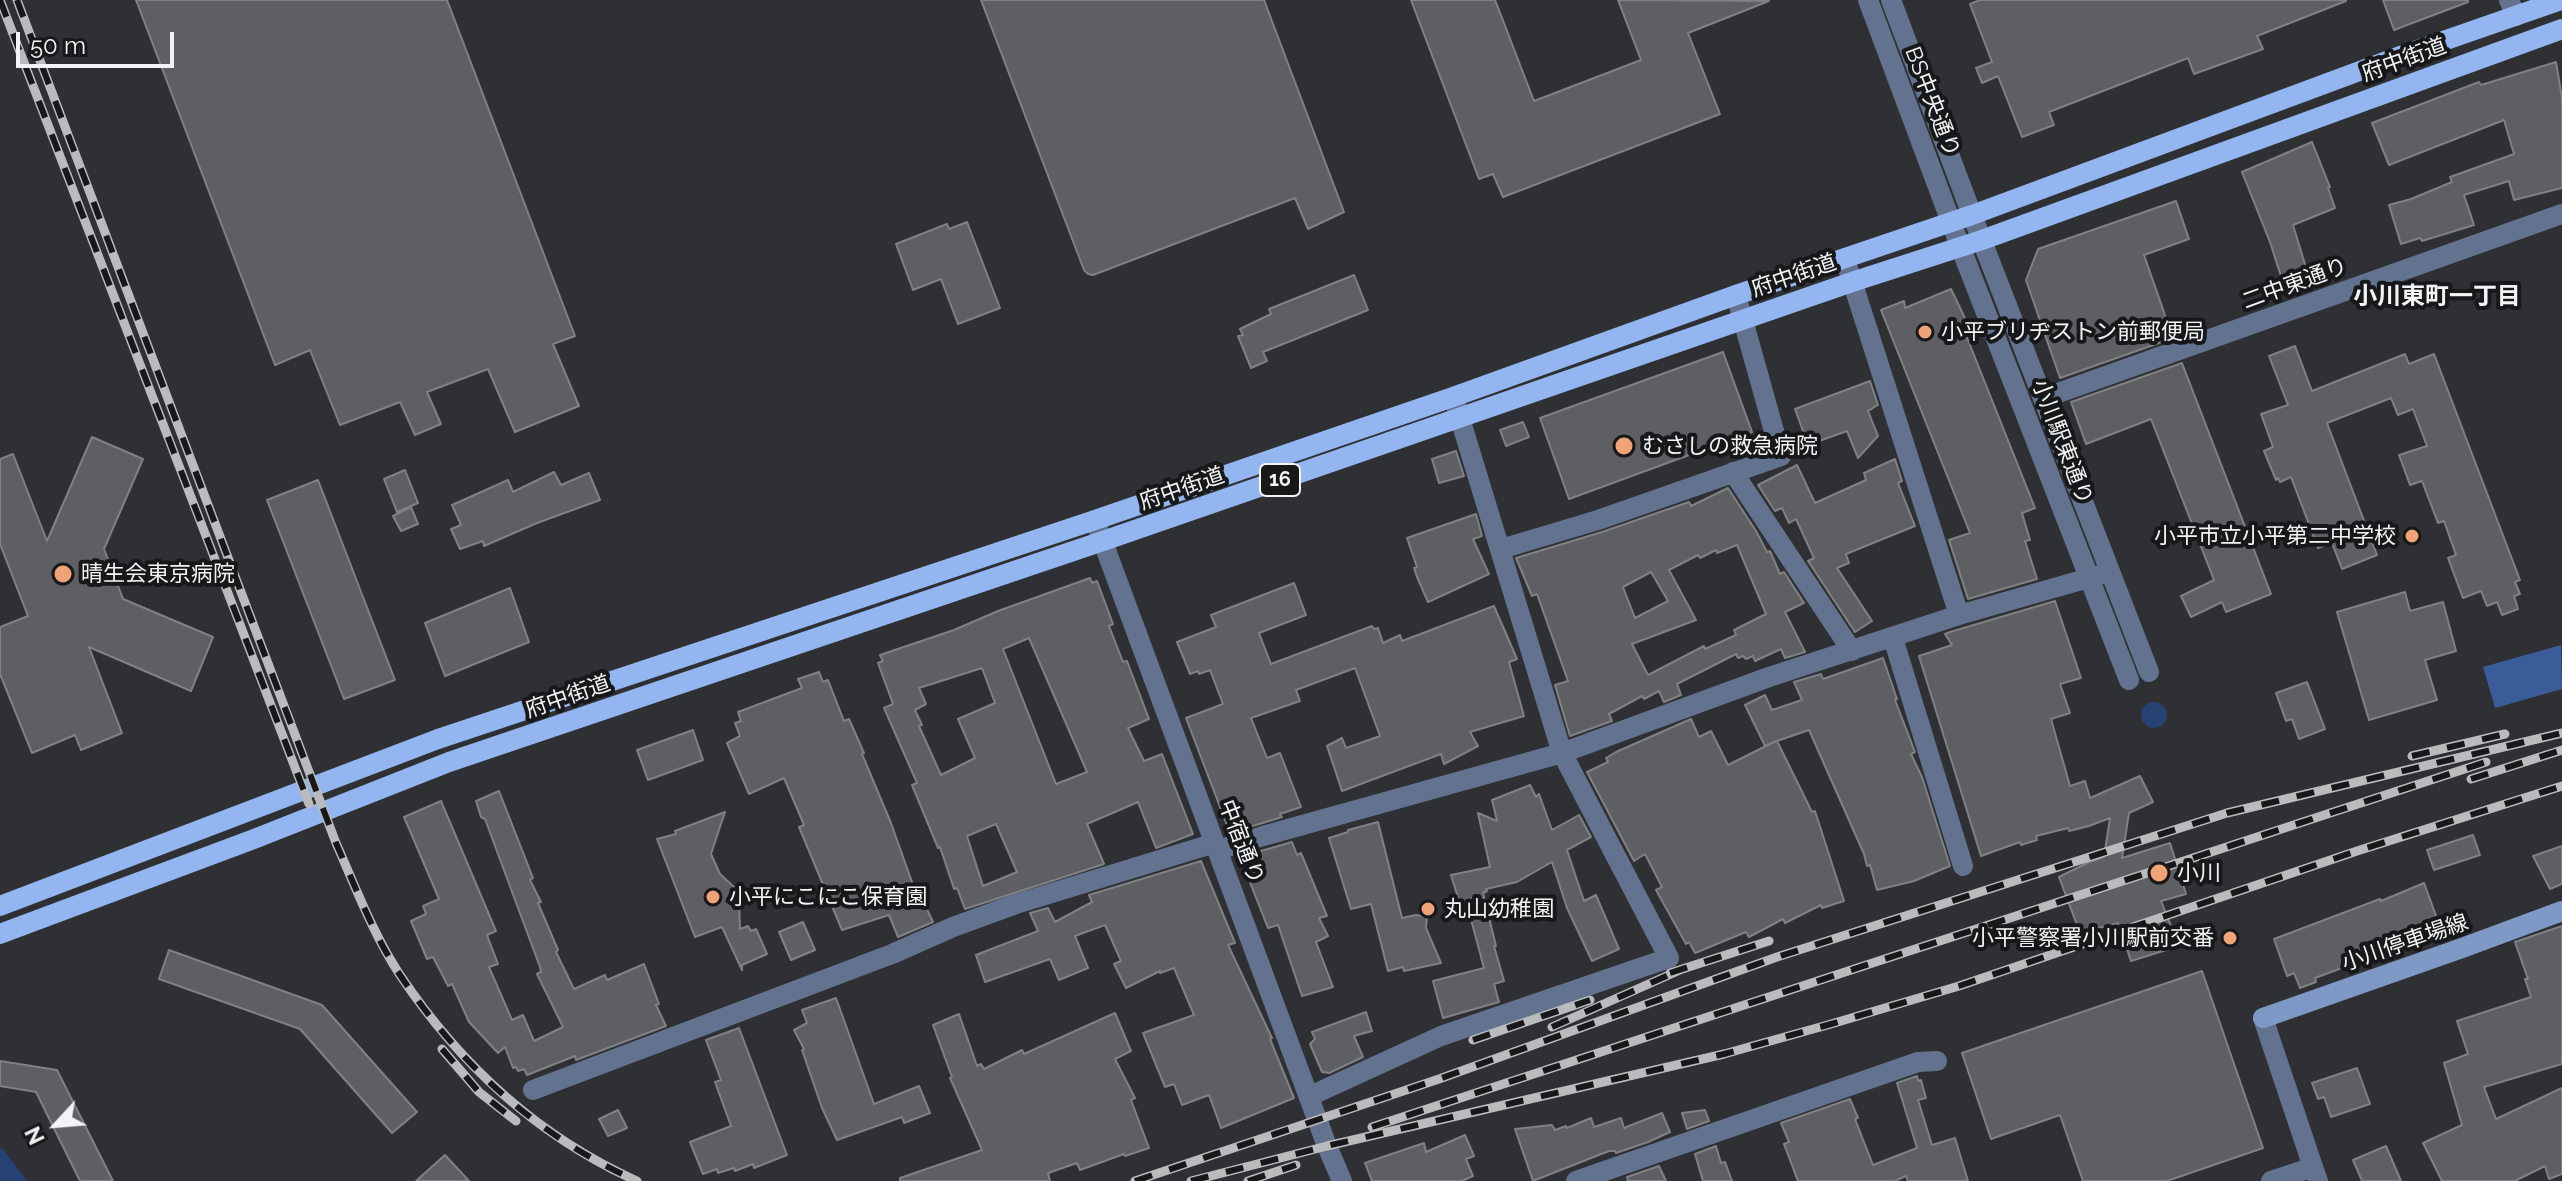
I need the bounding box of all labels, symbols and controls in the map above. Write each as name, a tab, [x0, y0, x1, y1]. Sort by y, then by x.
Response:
scale bar	[20, 16, 178, 66]
text: 50 m	[30, 31, 86, 60]
street label: 府中街道	[2358, 33, 2450, 87]
street label: BS中央通り	[1899, 43, 1965, 161]
street label: 府中街道	[1748, 249, 1840, 303]
street label: 二中東通り	[2239, 253, 2351, 315]
district label: 小川東町一丁目	[2353, 283, 2521, 311]
place label: 小平ブリヂストン前郵便局	[1941, 319, 2205, 345]
marker: 小平ブリヂストン前郵便局	[1916, 323, 1934, 341]
street label: 小川駅東通り	[2026, 376, 2098, 508]
place label: むさしの救急病院	[1642, 433, 1818, 459]
marker: むさしの救急病院	[1613, 435, 1635, 457]
street label: 府中街道	[1136, 462, 1228, 516]
road number: 16	[1260, 464, 1300, 496]
place label: 小平市立小平第二中学校	[2154, 523, 2396, 549]
marker: 小平市立小平第二中学校	[2403, 527, 2421, 545]
place label: 晴生会東京病院	[81, 561, 235, 587]
marker: 晴生会東京病院	[52, 563, 74, 585]
street label: 府中街道	[522, 670, 614, 724]
street label: 中宿通り	[1213, 796, 1269, 888]
place label: 小川	[2177, 860, 2221, 886]
marker: 小川	[2148, 862, 2170, 884]
place label: 小平にこにこ保育園	[729, 884, 927, 910]
marker: 小平にこにこ保育園	[704, 888, 722, 906]
place label: 丸山幼稚園	[1444, 896, 1554, 922]
marker: 丸山幼稚園	[1419, 900, 1437, 918]
street label: 小川停車場線	[2338, 909, 2472, 977]
place label: 小平警察署小川駅前交番	[1972, 925, 2214, 951]
marker: 小平警察署小川駅前交番	[2221, 929, 2239, 947]
north arrow	[16, 1085, 96, 1165]
text: N	[19, 1122, 50, 1149]

